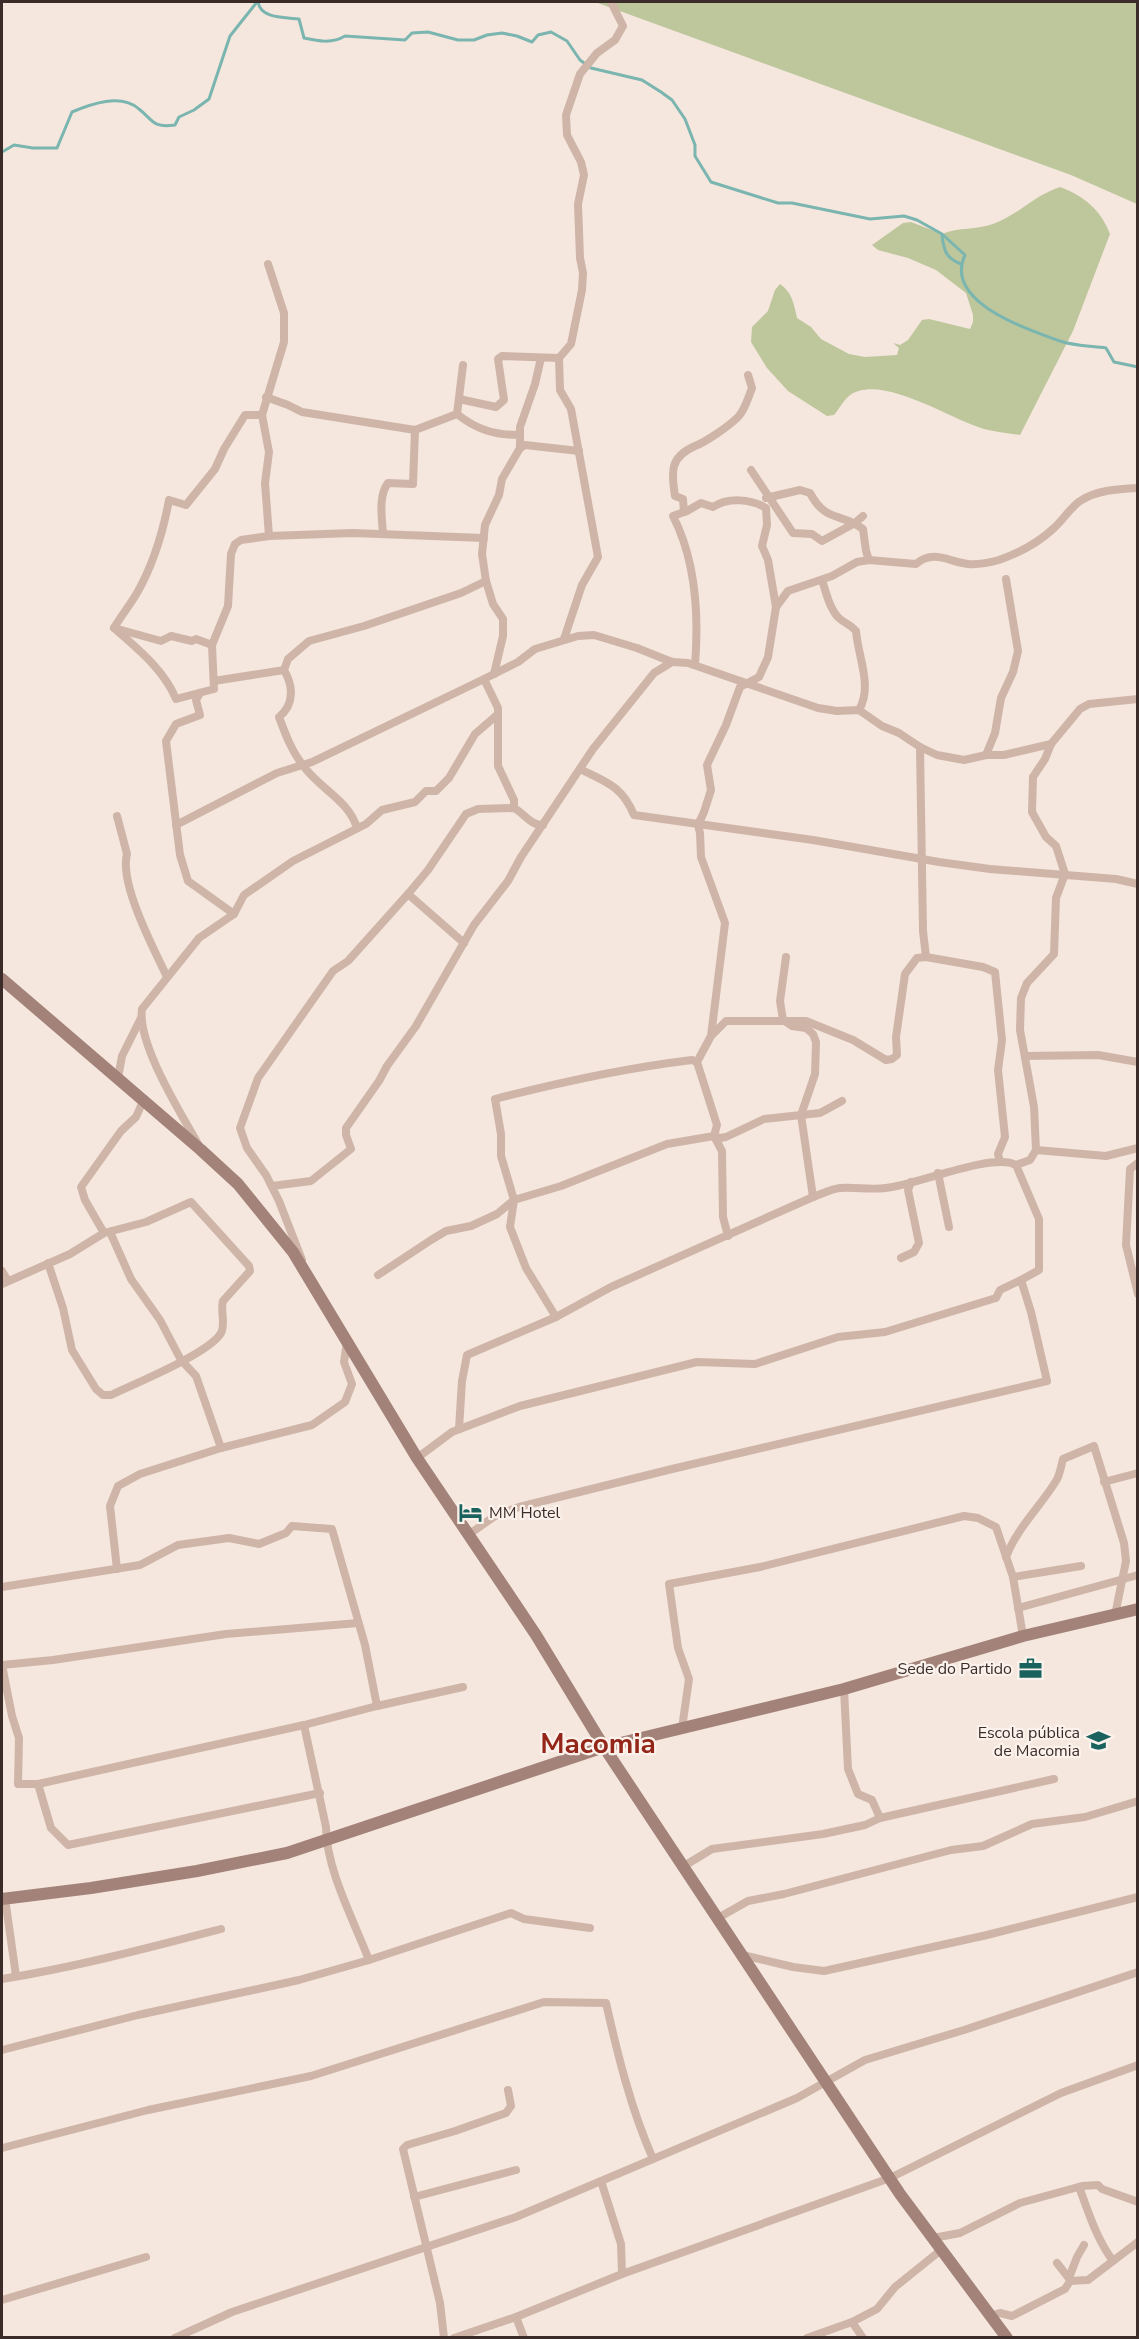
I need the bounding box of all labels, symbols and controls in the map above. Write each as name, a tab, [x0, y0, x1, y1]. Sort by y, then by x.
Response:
hotel icon: MM Hotel	[458, 1499, 484, 1525]
place label: MM Hotel	[489, 1502, 560, 1524]
office icon: Sede do Partido	[1017, 1655, 1043, 1681]
place label: Sede do Partido	[897, 1658, 1012, 1680]
place label: Escola pública de Macomia	[978, 1722, 1080, 1762]
district label: Macomia	[540, 1725, 656, 1763]
school or university icon: Escola pública de Macomia	[1085, 1728, 1111, 1754]

